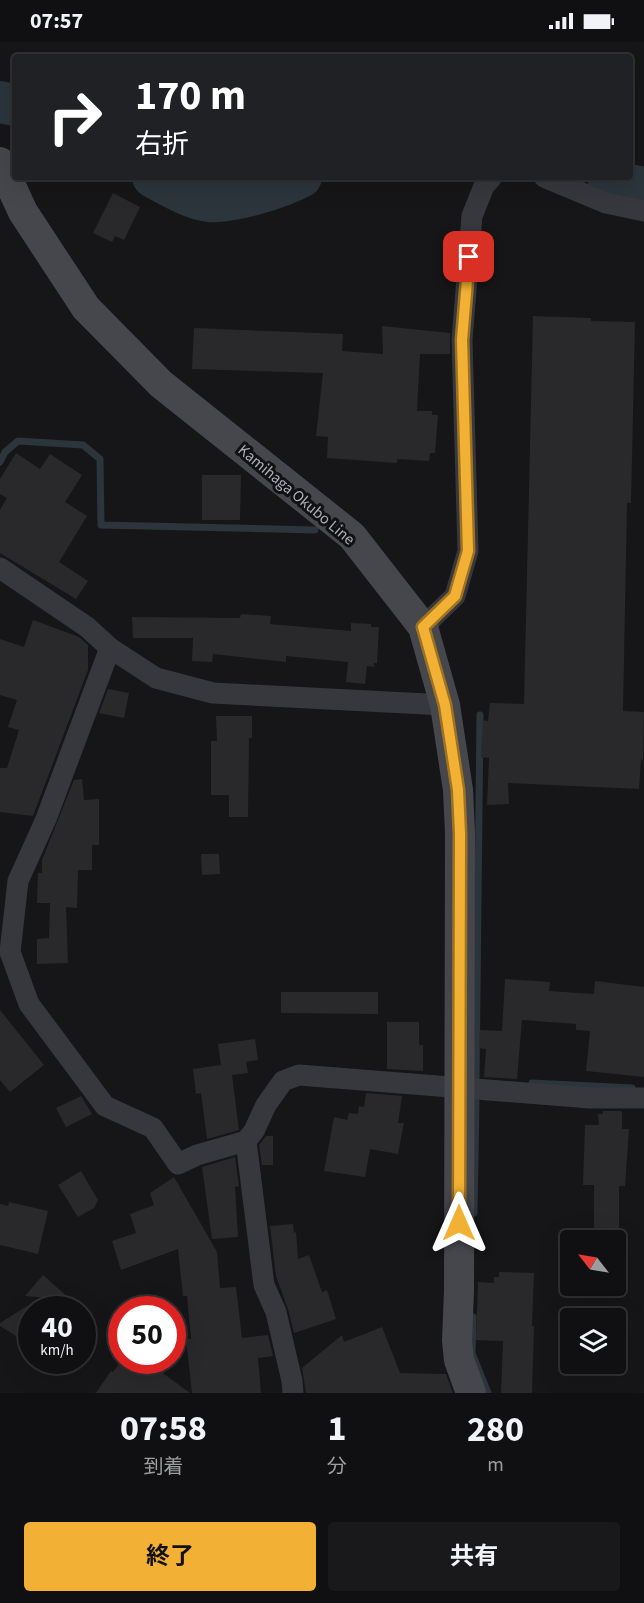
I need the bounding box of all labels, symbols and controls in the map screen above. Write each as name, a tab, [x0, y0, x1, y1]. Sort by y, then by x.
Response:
text: 07:57	[30, 5, 83, 37]
text: 170 m	[135, 66, 246, 126]
icon: right	[36, 78, 114, 156]
text: 右折	[135, 125, 189, 164]
pin	[443, 231, 494, 282]
icon: arrive	[452, 240, 485, 273]
street label: Kamihaga Okubo Line	[233, 439, 360, 550]
position arrow	[427, 1191, 491, 1255]
north arrow	[560, 1230, 626, 1296]
map controls	[560, 1230, 626, 1374]
speed limit sign: 50	[108, 1296, 186, 1374]
text: 40	[41, 1306, 73, 1349]
button: layers	[560, 1308, 626, 1374]
text: km/h	[40, 1340, 74, 1361]
text: 07:58	[120, 1403, 207, 1454]
text: 1	[327, 1403, 346, 1454]
text: 280	[467, 1404, 524, 1455]
text: m	[487, 1451, 504, 1479]
text: 到着	[143, 1453, 183, 1481]
text: 分	[327, 1453, 347, 1481]
button: 終了	[24, 1522, 316, 1591]
button: 共有	[328, 1522, 620, 1591]

